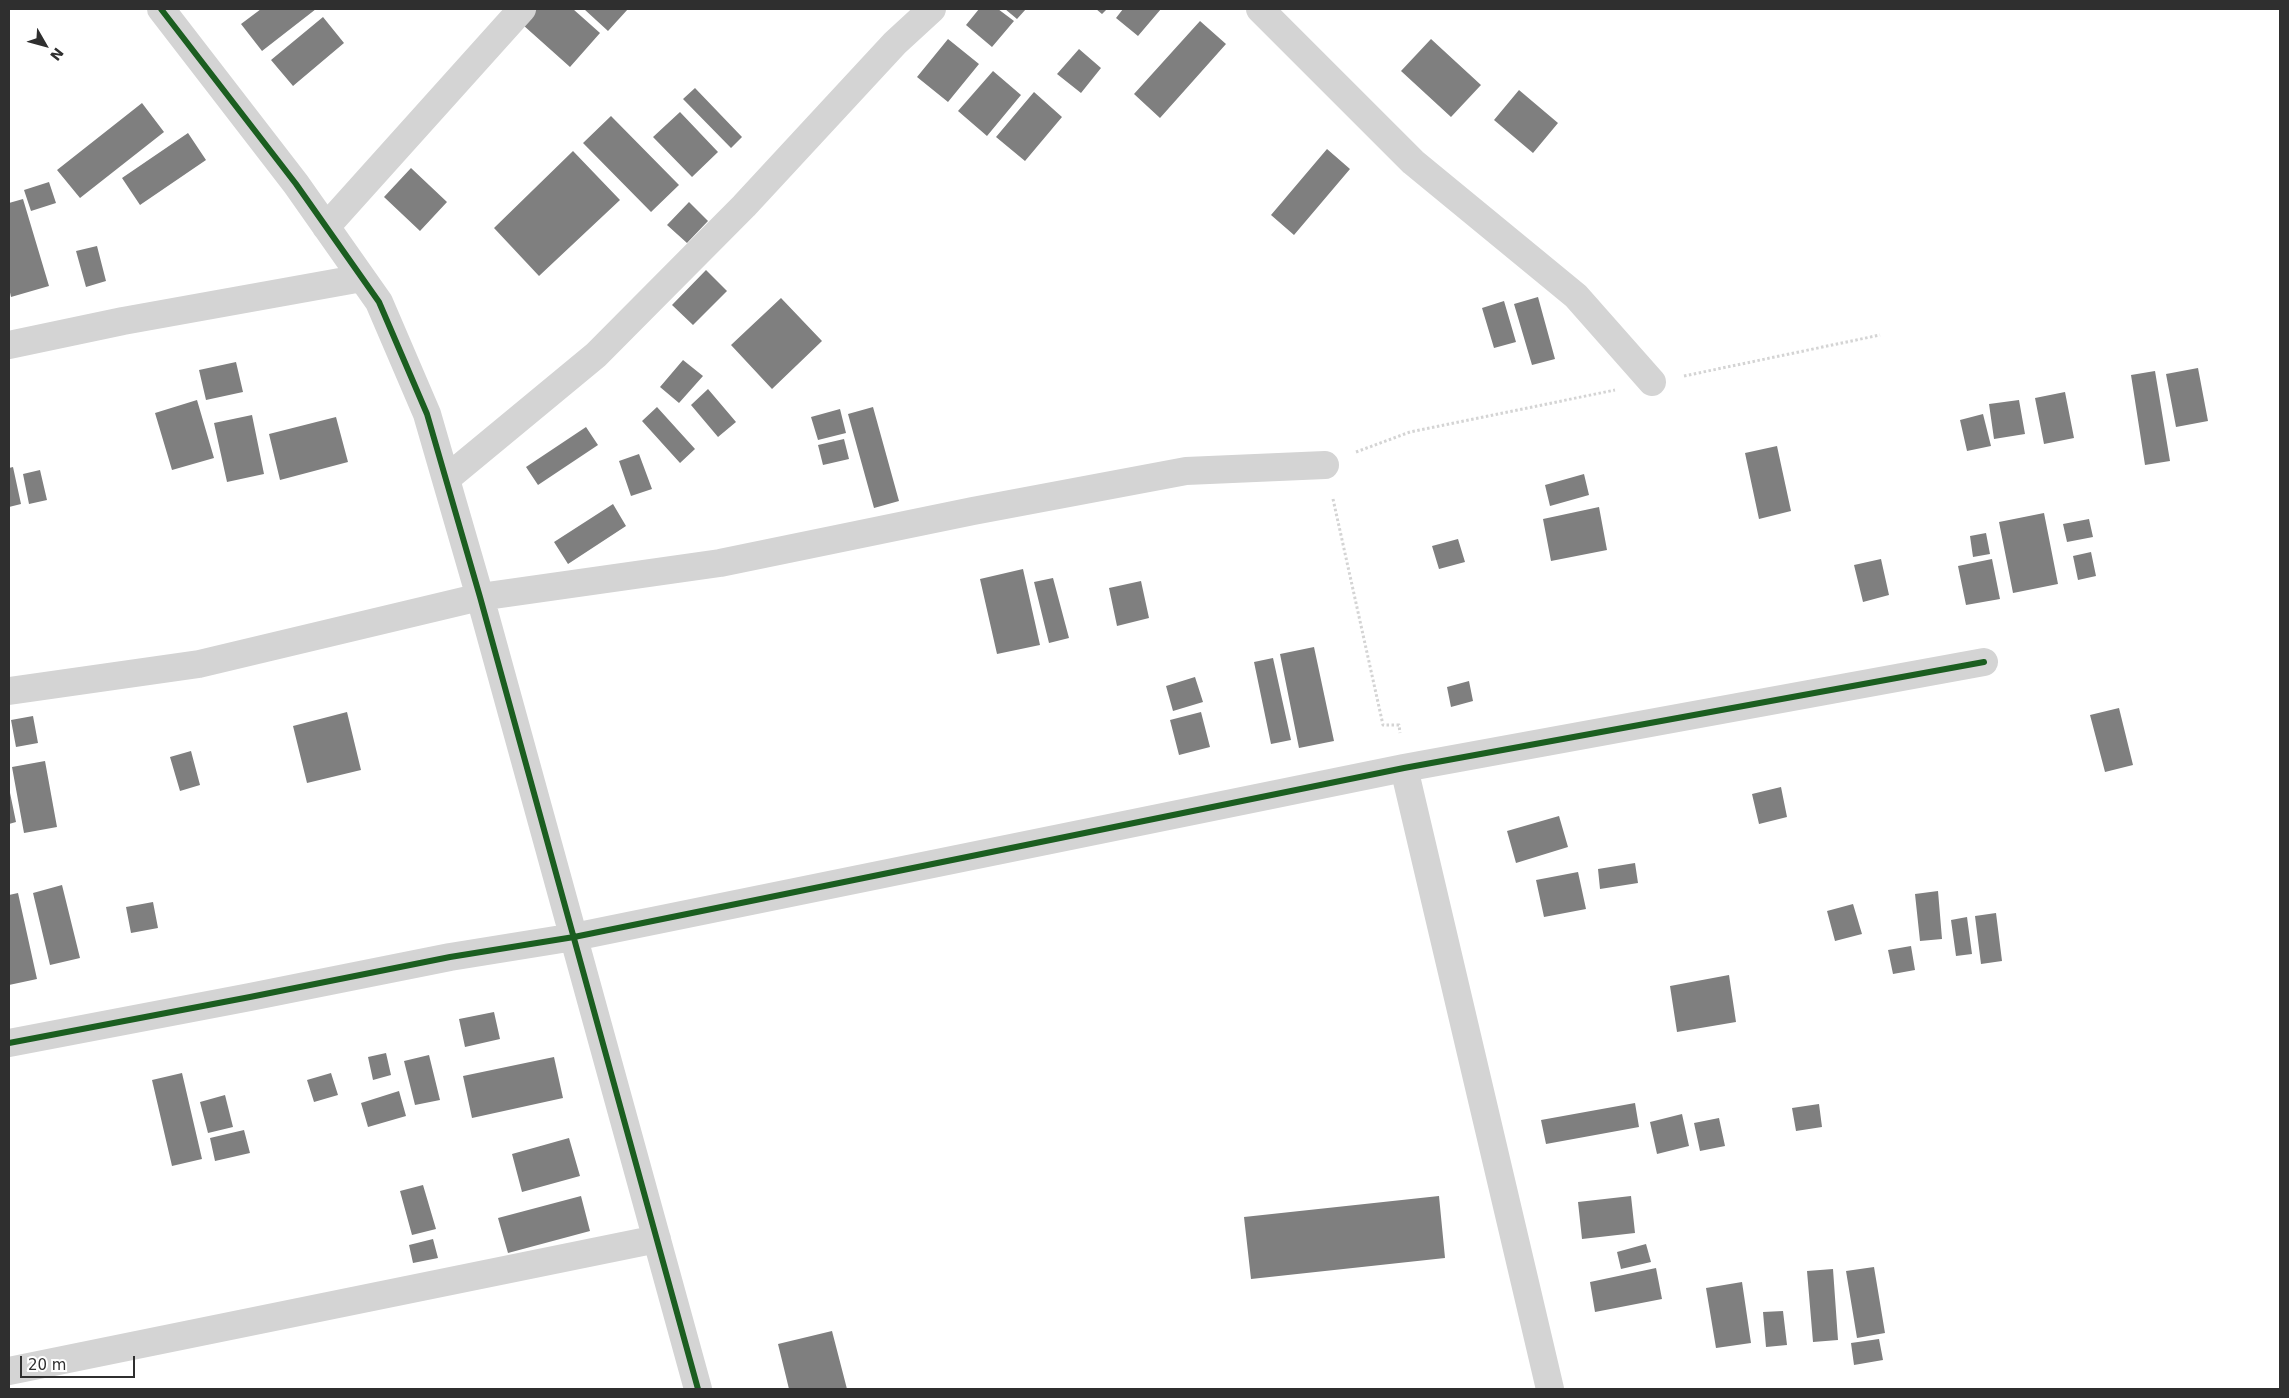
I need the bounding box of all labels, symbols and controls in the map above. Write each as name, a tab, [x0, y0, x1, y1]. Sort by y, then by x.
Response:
north arrow	[20, 20, 70, 70]
text: N	[47, 45, 67, 64]
scale bar	[22, 1346, 138, 1378]
text: 20 m	[28, 1356, 66, 1374]

